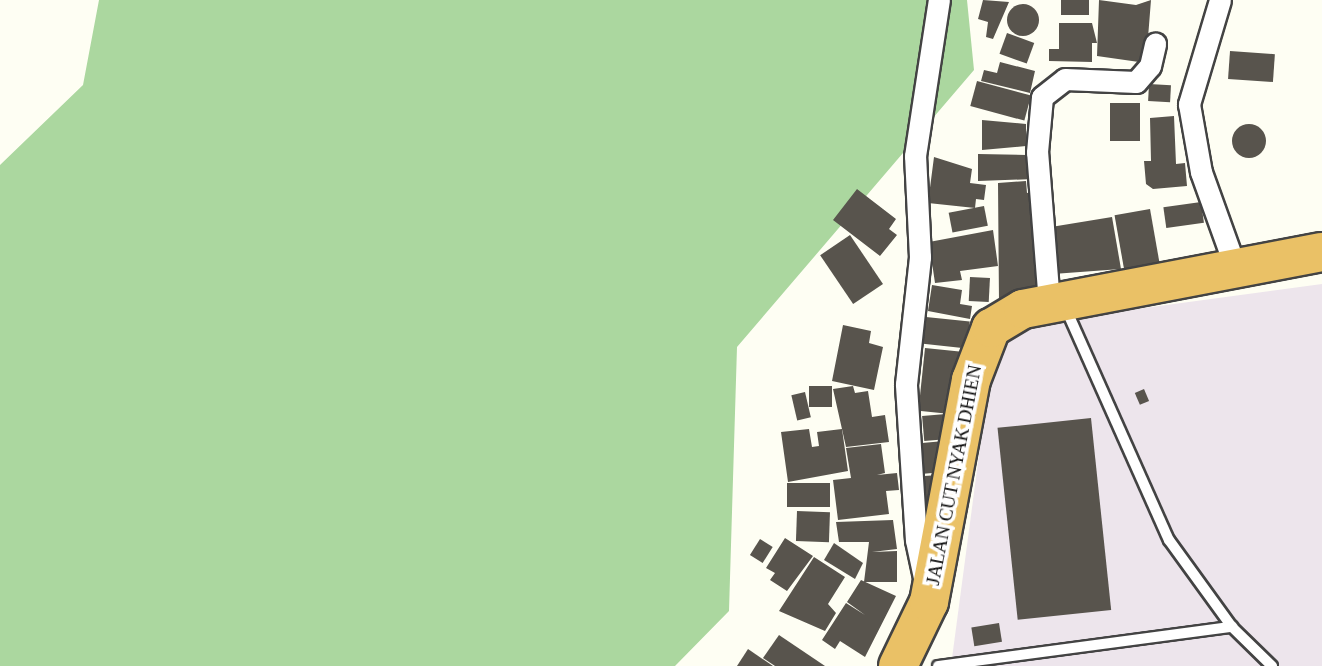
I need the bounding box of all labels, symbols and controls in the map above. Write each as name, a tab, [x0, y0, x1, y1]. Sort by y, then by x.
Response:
street label: JALAN CUT NYAK DHIEN	[921, 363, 987, 587]

